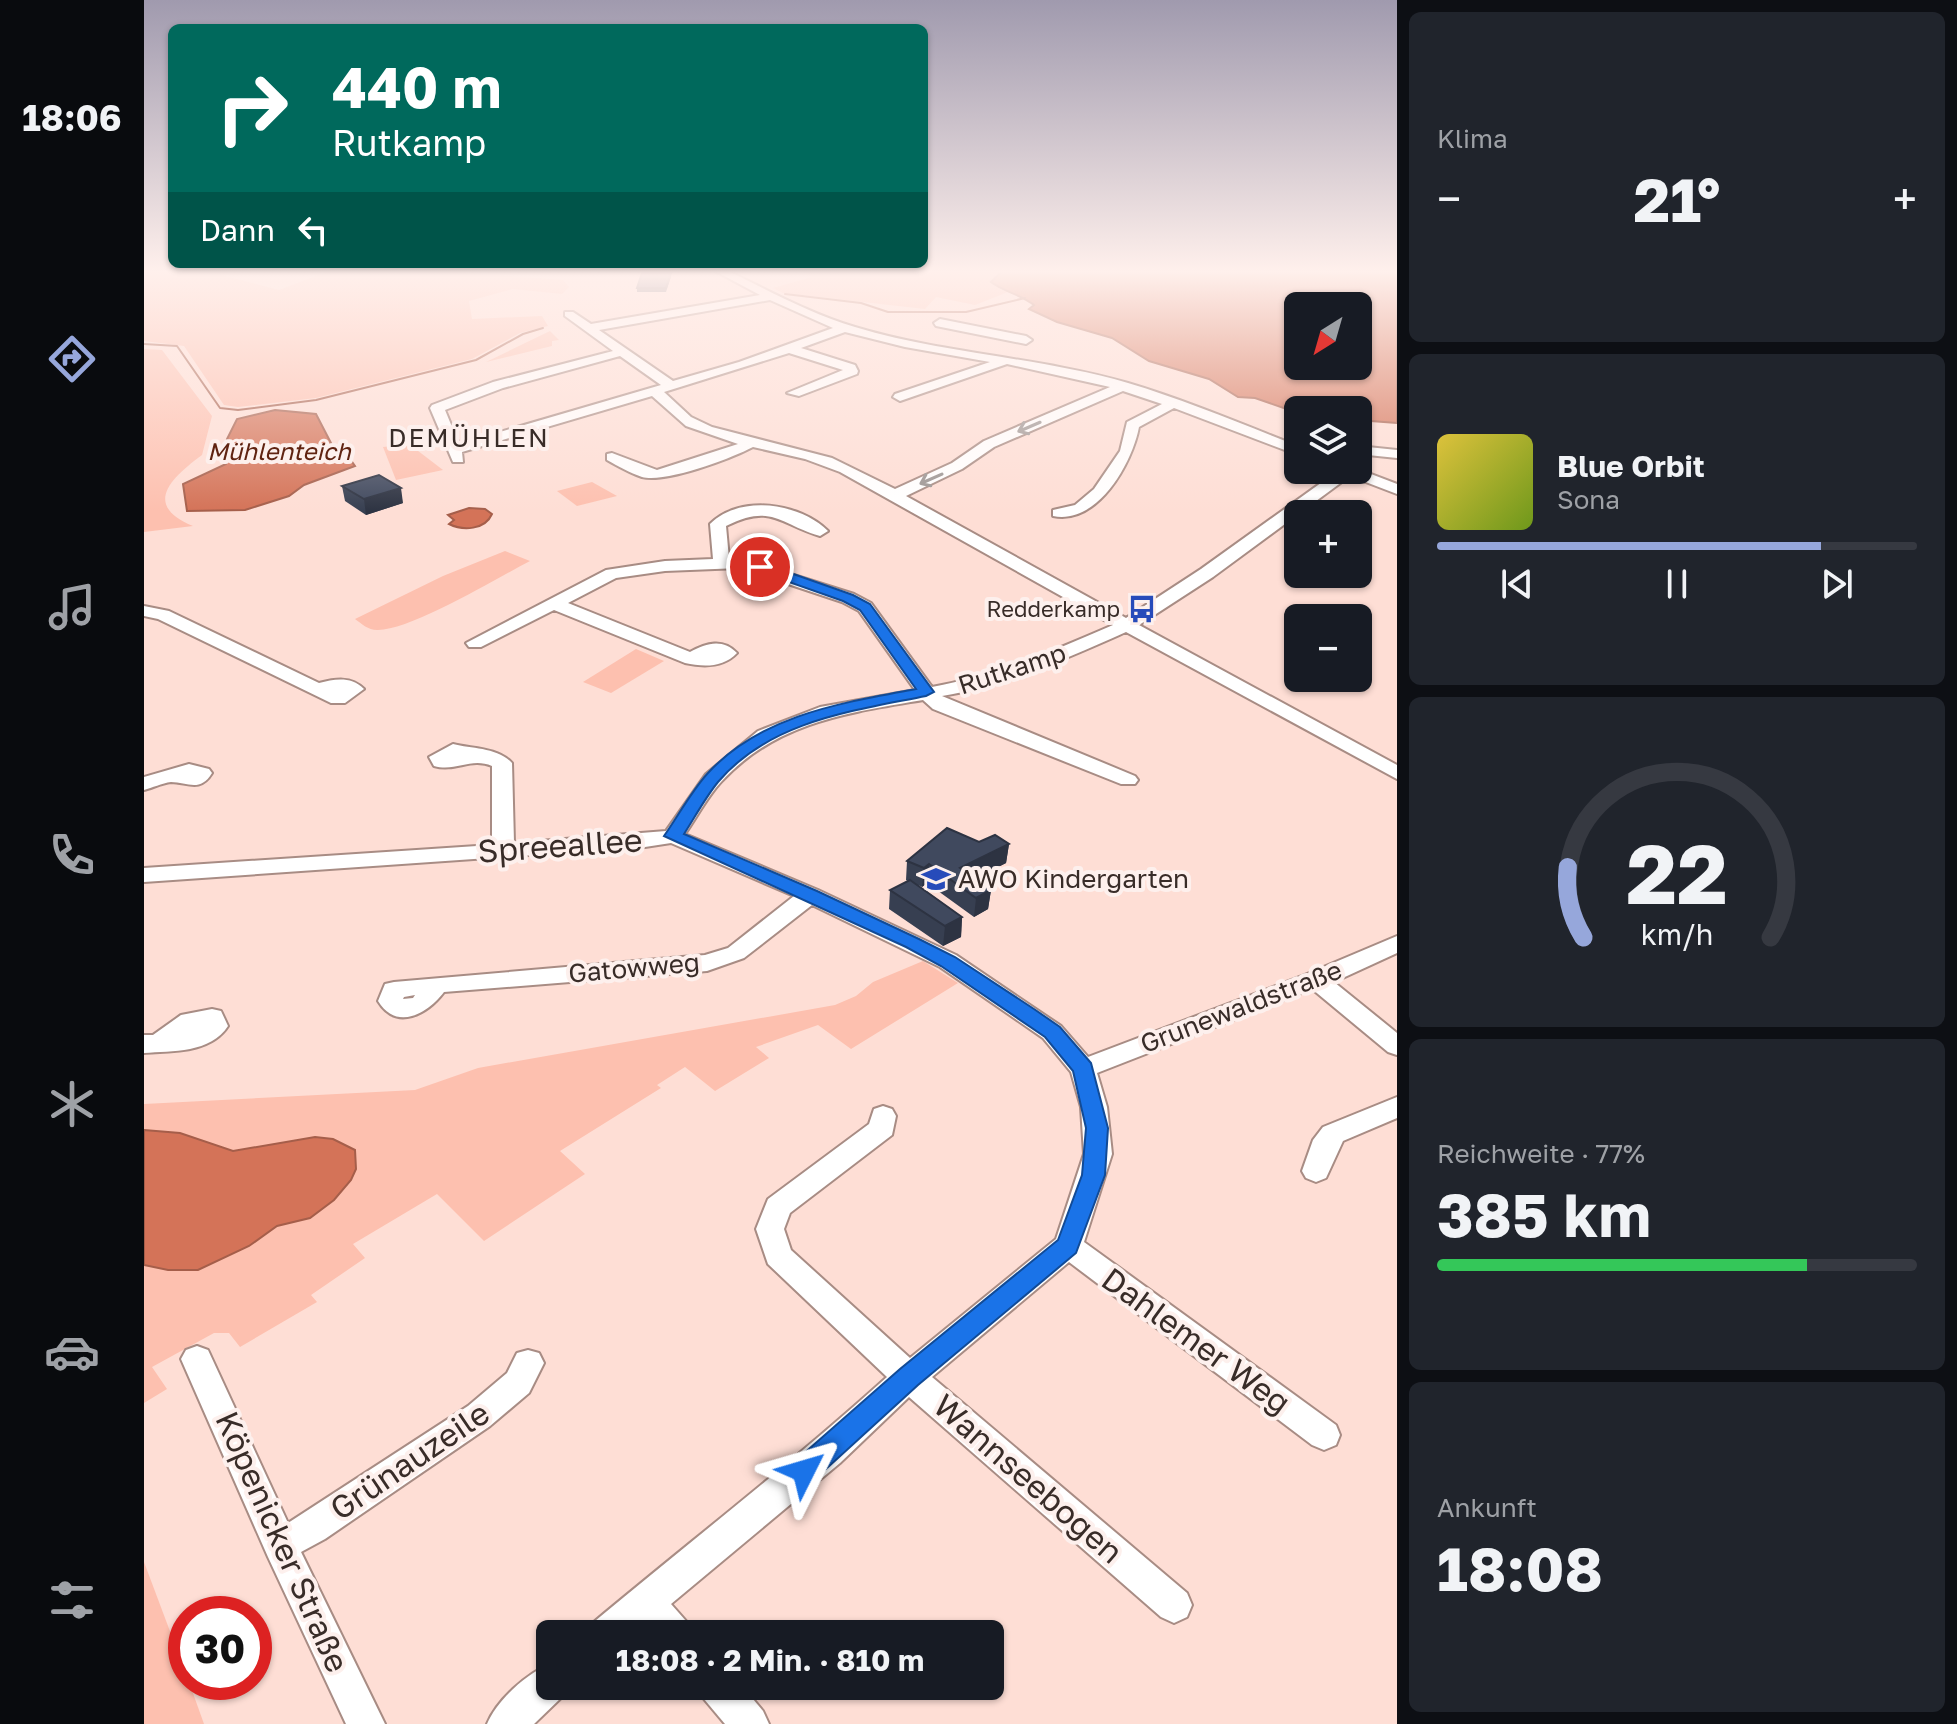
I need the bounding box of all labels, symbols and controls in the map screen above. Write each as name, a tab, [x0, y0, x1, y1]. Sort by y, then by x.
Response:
text: 440 m	[332, 53, 501, 120]
icon: right	[200, 56, 304, 160]
text: 18:06	[22, 96, 122, 139]
text: Rutkamp	[332, 121, 486, 164]
text: Klima	[1437, 123, 1508, 154]
text: 21°	[1634, 163, 1720, 235]
text: −	[1437, 172, 1461, 225]
text: +	[1893, 172, 1917, 225]
icon: left	[291, 208, 335, 252]
text: Dann	[200, 212, 275, 248]
north arrow	[1284, 292, 1372, 380]
map controls	[1284, 292, 1372, 692]
icon: directions	[44, 331, 100, 387]
button: layers	[1284, 396, 1372, 484]
one-way arrow	[1017, 421, 1042, 435]
district label: DEMÜHLEN	[388, 422, 550, 453]
water label: Mühlenteich	[207, 436, 352, 465]
text: Blue Orbit	[1557, 448, 1705, 484]
one-way arrow	[920, 472, 944, 487]
text: Sona	[1557, 484, 1620, 515]
button: +	[1284, 500, 1372, 588]
pin	[726, 533, 794, 601]
icon: arrive	[738, 545, 782, 589]
icon: previous	[1495, 562, 1539, 606]
icon: pause	[1655, 562, 1699, 606]
icon: next	[1815, 562, 1859, 606]
icon: music	[44, 579, 100, 635]
bus stop icon: Redderkamp	[1127, 594, 1157, 624]
place label: Redderkamp	[986, 595, 1120, 622]
button: −	[1284, 604, 1372, 692]
street label: Rutkamp	[954, 637, 1070, 700]
street label: Spreeallee	[476, 820, 643, 870]
text: 22	[1626, 822, 1728, 922]
icon: phone	[44, 827, 100, 883]
place label: AWO Kindergarten	[958, 863, 1189, 894]
school or university icon: AWO Kindergarten	[921, 864, 951, 894]
text: km/h	[1641, 917, 1713, 951]
street label: Gatowweg	[567, 946, 701, 989]
street label: Grunewaldstraße	[1136, 954, 1346, 1059]
icon: climate	[44, 1076, 100, 1132]
text: Reichweite · 77%	[1437, 1138, 1645, 1169]
text: 385 km	[1437, 1178, 1651, 1250]
street label: Dahlemer Weg	[1095, 1259, 1298, 1421]
icon: car	[44, 1324, 100, 1380]
street label: Wannseebogen	[926, 1386, 1131, 1571]
street label: Grünauzeile	[323, 1393, 496, 1527]
street label: Köpenicker Straße	[208, 1405, 357, 1678]
position arrow	[762, 1429, 846, 1513]
text: Ankunft	[1437, 1492, 1537, 1523]
text: 18:08	[1437, 1532, 1603, 1604]
icon: filters	[44, 1572, 100, 1628]
speed limit sign: 30	[168, 1596, 272, 1700]
text: 18:08 · 2 Min. · 810 m	[616, 1642, 924, 1678]

